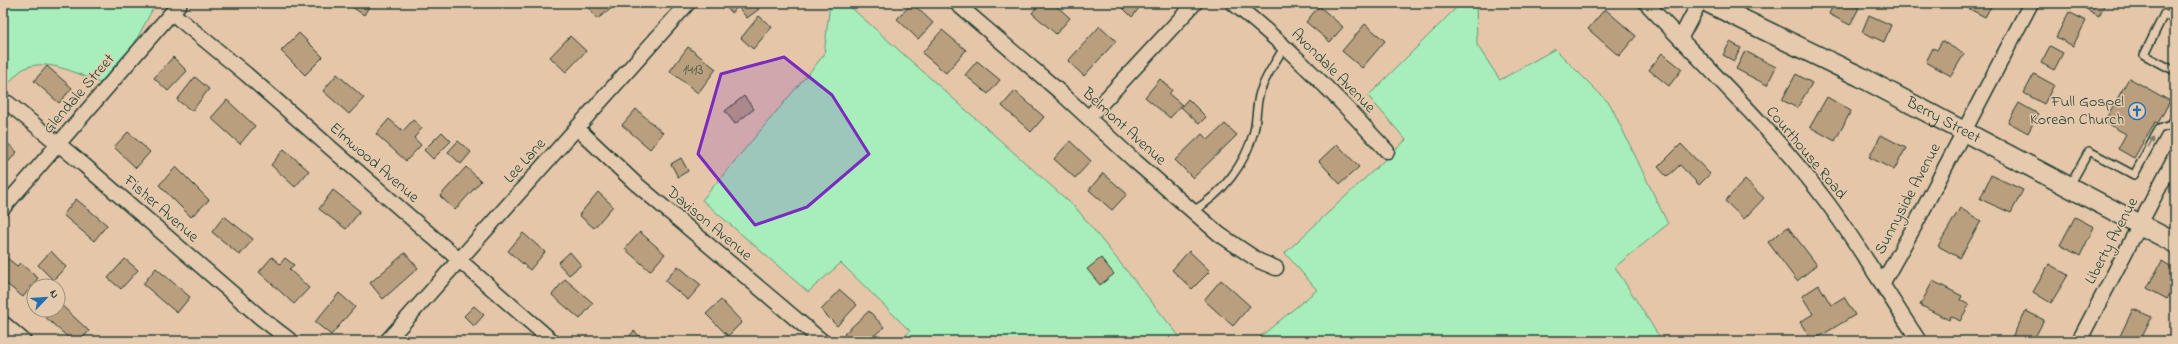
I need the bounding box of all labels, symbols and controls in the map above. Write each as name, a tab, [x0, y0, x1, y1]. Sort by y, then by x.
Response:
street label: Avondale Avenue	[1285, 23, 1382, 120]
street label: Glendale Street	[37, 48, 121, 139]
house number: 1413	[683, 60, 703, 81]
street label: Belmont Avenue	[1076, 82, 1172, 172]
street label: Berry Street	[1901, 90, 1985, 150]
place label: Full Gospel Korean Church	[2030, 90, 2124, 132]
street label: Courthouse Road	[1760, 101, 1852, 205]
church icon: Full Gospel Korean Church	[2127, 101, 2147, 121]
street label: Elmwood Avenue	[324, 117, 425, 210]
street label: Lee Lane	[498, 132, 552, 189]
one-way arrow	[2148, 137, 2155, 148]
street label: Sunnyside Avenue	[1869, 138, 1948, 259]
street label: Fisher Avenue	[117, 169, 205, 249]
street label: Davison Avenue	[660, 180, 758, 268]
street label: Liberty Avenue	[2079, 192, 2145, 289]
north arrow	[26, 278, 66, 318]
text: N	[45, 287, 63, 301]

